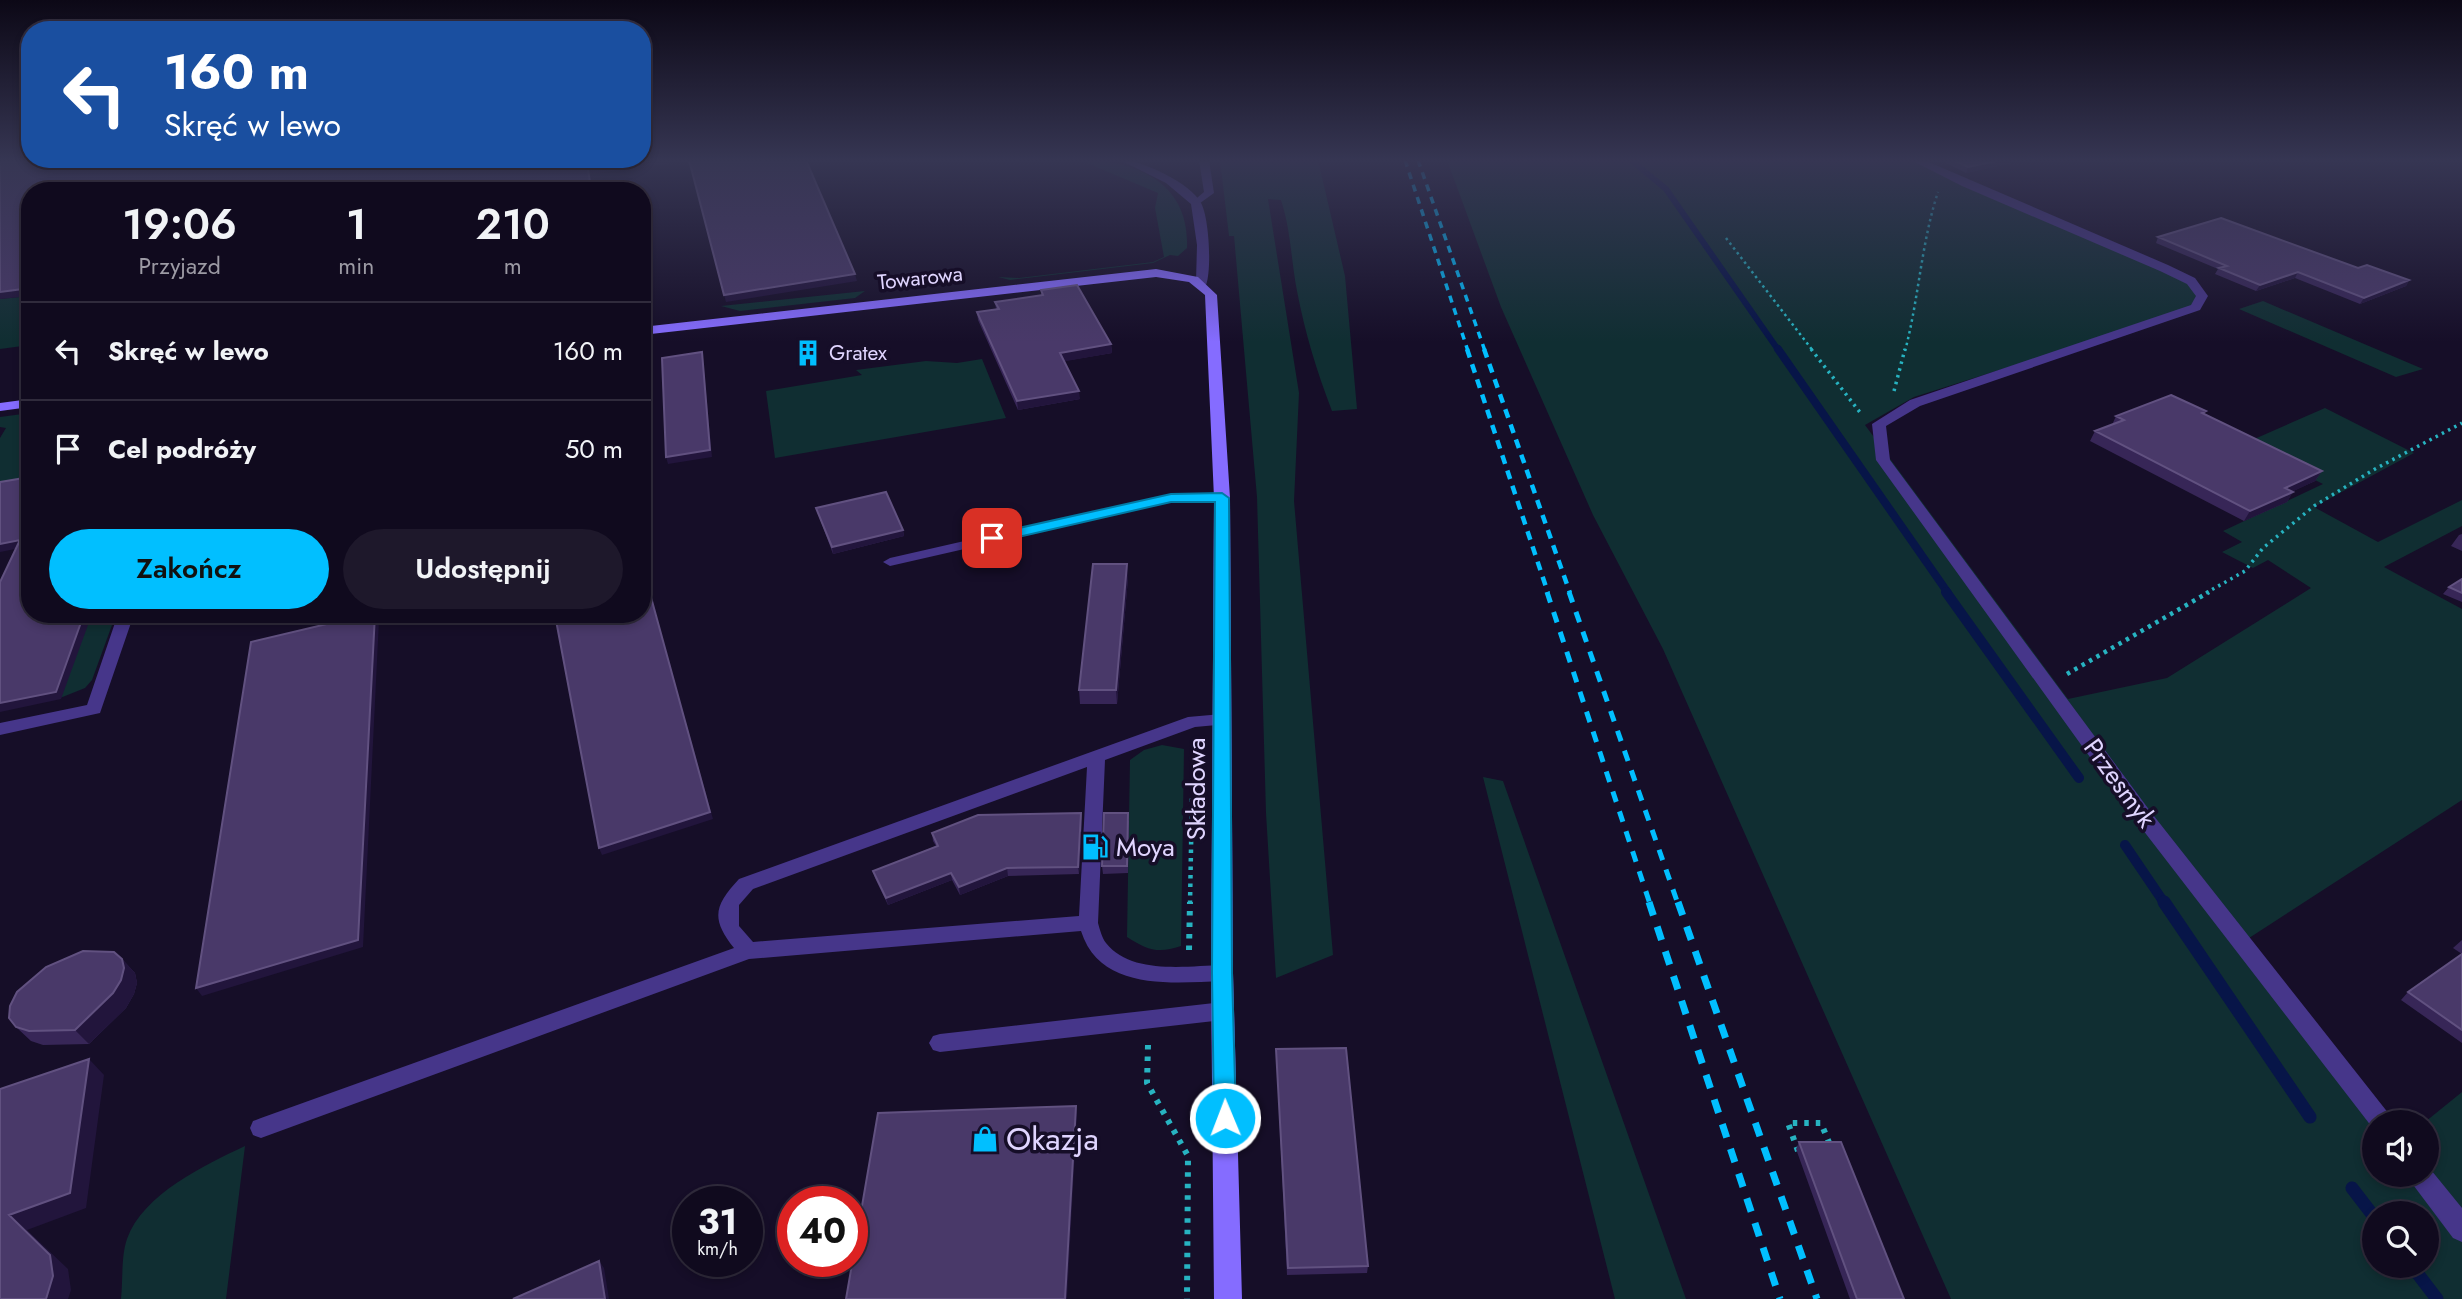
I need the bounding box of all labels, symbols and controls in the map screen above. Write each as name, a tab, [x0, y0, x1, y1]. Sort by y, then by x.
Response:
text: 160 m	[164, 37, 309, 107]
icon: left	[49, 49, 140, 140]
text: Skręć w lewo	[164, 102, 341, 148]
text: 19:06	[122, 194, 237, 255]
text: 1	[346, 194, 367, 255]
text: 210	[476, 194, 550, 255]
text: Przyjazd	[139, 249, 221, 283]
text: min	[338, 249, 374, 283]
text: m	[504, 249, 522, 283]
street label: Towarowa	[876, 259, 964, 297]
icon: left	[49, 332, 87, 370]
text: Skręć w lewo	[108, 332, 269, 370]
text: 160 m	[553, 332, 623, 370]
building icon: Gratex	[793, 338, 823, 368]
place label: Gratex	[829, 338, 887, 368]
icon: arrive	[49, 430, 87, 468]
text: Cel podróży	[108, 430, 256, 468]
text: 50 m	[565, 430, 623, 468]
pin	[962, 508, 1022, 568]
icon: arrive	[973, 519, 1011, 557]
button: Zakończ	[49, 529, 329, 609]
button: Udostępnij	[343, 529, 623, 609]
street label: Przesmyk	[2075, 731, 2166, 836]
street label: Składowa	[1177, 738, 1215, 841]
place label: Moya	[1116, 828, 1175, 866]
fuel station icon: Moya	[1080, 832, 1110, 862]
position arrow	[1188, 1081, 1262, 1155]
map controls	[2362, 1110, 2439, 1278]
button: sound	[2362, 1110, 2439, 1187]
place label: Okazja	[1006, 1116, 1099, 1162]
shop icon: Okazja	[970, 1124, 1000, 1154]
speed limit sign: 40	[777, 1186, 868, 1277]
text: 31	[698, 1197, 737, 1247]
button: search	[2362, 1201, 2439, 1278]
text: km/h	[697, 1236, 738, 1262]

